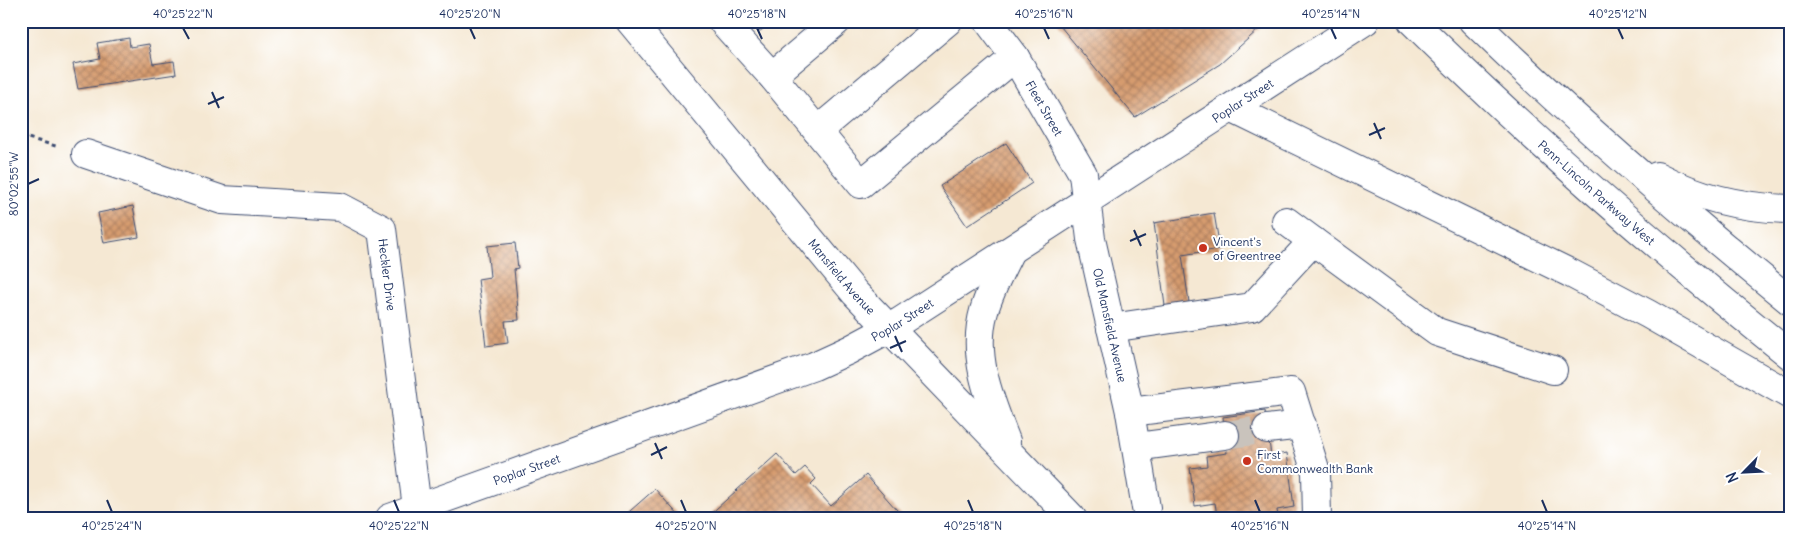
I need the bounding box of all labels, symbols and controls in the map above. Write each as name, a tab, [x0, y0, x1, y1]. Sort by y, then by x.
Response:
text: 40°25'22"N	[153, 6, 213, 21]
text: 40°25'20"N	[439, 6, 501, 21]
text: 40°25'18"N	[728, 6, 786, 21]
text: 40°25'16"N	[1015, 6, 1073, 21]
text: 40°25'14"N	[1302, 6, 1360, 21]
text: 40°25'12"N	[1589, 6, 1647, 21]
street label: Poplar Street	[1209, 75, 1276, 126]
street label: Fleet Street	[1023, 78, 1067, 138]
street label: Penn-Lincoln Parkway West	[1535, 137, 1658, 248]
text: 80°02'55"W	[6, 152, 21, 216]
place label: Vincent's of Greentree	[1213, 234, 1281, 263]
street label: Mansfield Avenue	[806, 235, 879, 317]
street label: Heckler Drive	[376, 237, 400, 311]
marker: Vincent's of Greentree	[1197, 242, 1209, 254]
street label: Old Mansfield Avenue	[1090, 266, 1131, 384]
street label: Poplar Street	[868, 295, 936, 344]
north arrow	[1718, 446, 1768, 496]
place label: First Commonwealth Bank	[1257, 447, 1373, 476]
street label: Poplar Street	[491, 450, 562, 488]
marker: First Commonwealth Bank	[1241, 455, 1253, 467]
text: N	[1722, 469, 1742, 485]
text: 40°25'24"N	[82, 518, 142, 533]
text: 40°25'22"N	[369, 518, 429, 533]
text: 40°25'20"N	[655, 518, 717, 533]
text: 40°25'18"N	[944, 518, 1002, 533]
text: 40°25'16"N	[1231, 518, 1289, 533]
text: 40°25'14"N	[1518, 518, 1576, 533]

